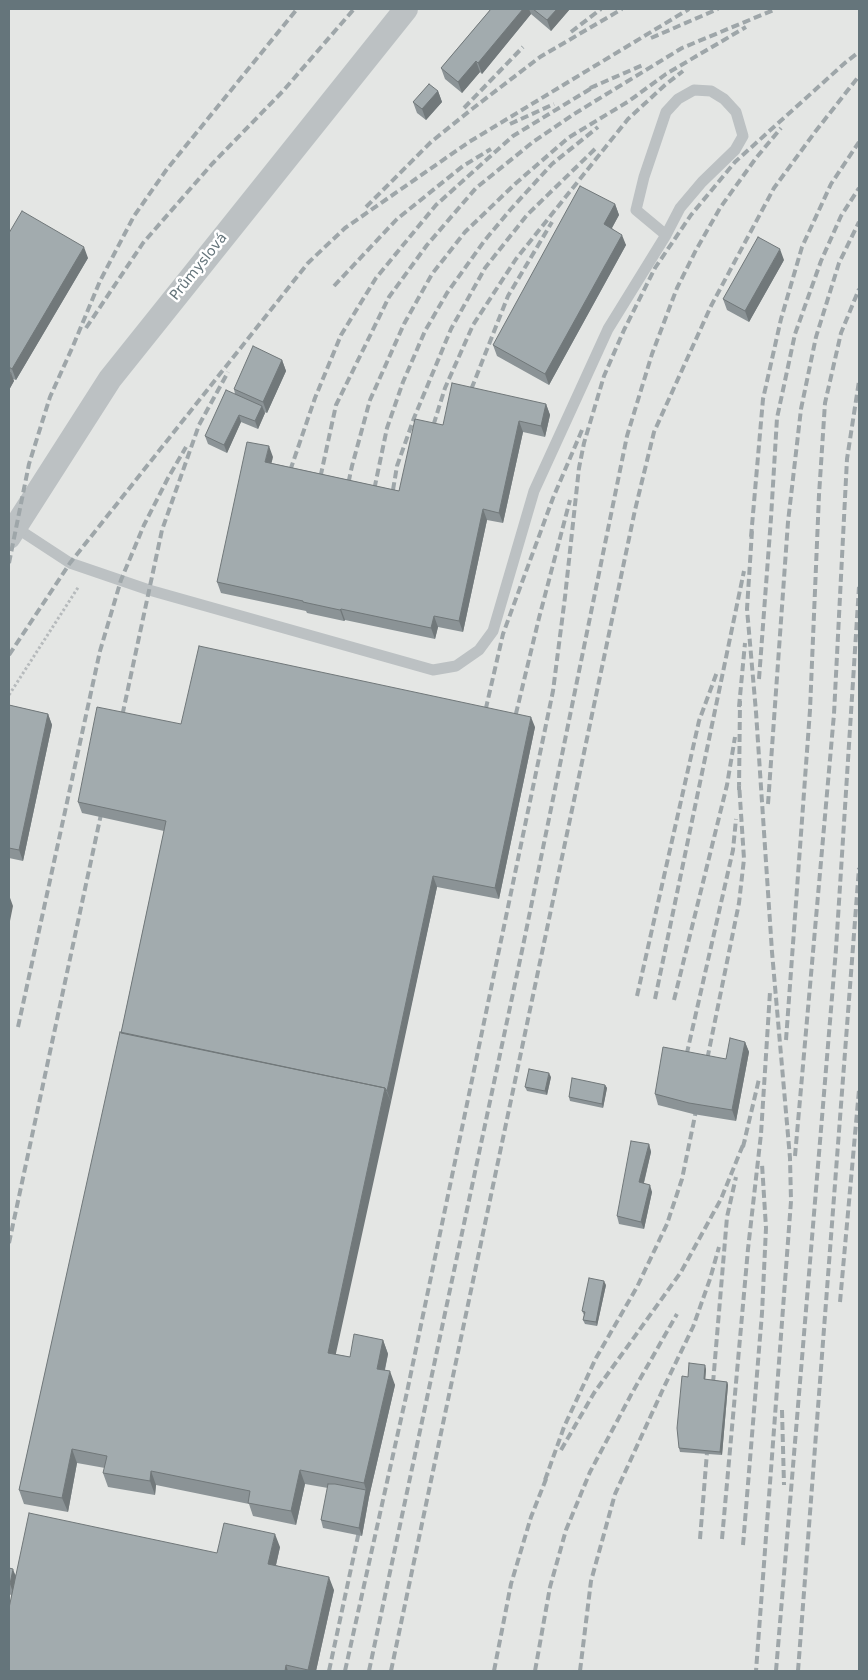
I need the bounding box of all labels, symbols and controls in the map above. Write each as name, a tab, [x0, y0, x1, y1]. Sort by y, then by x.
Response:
street label: Průmyslová	[167, 230, 231, 304]

